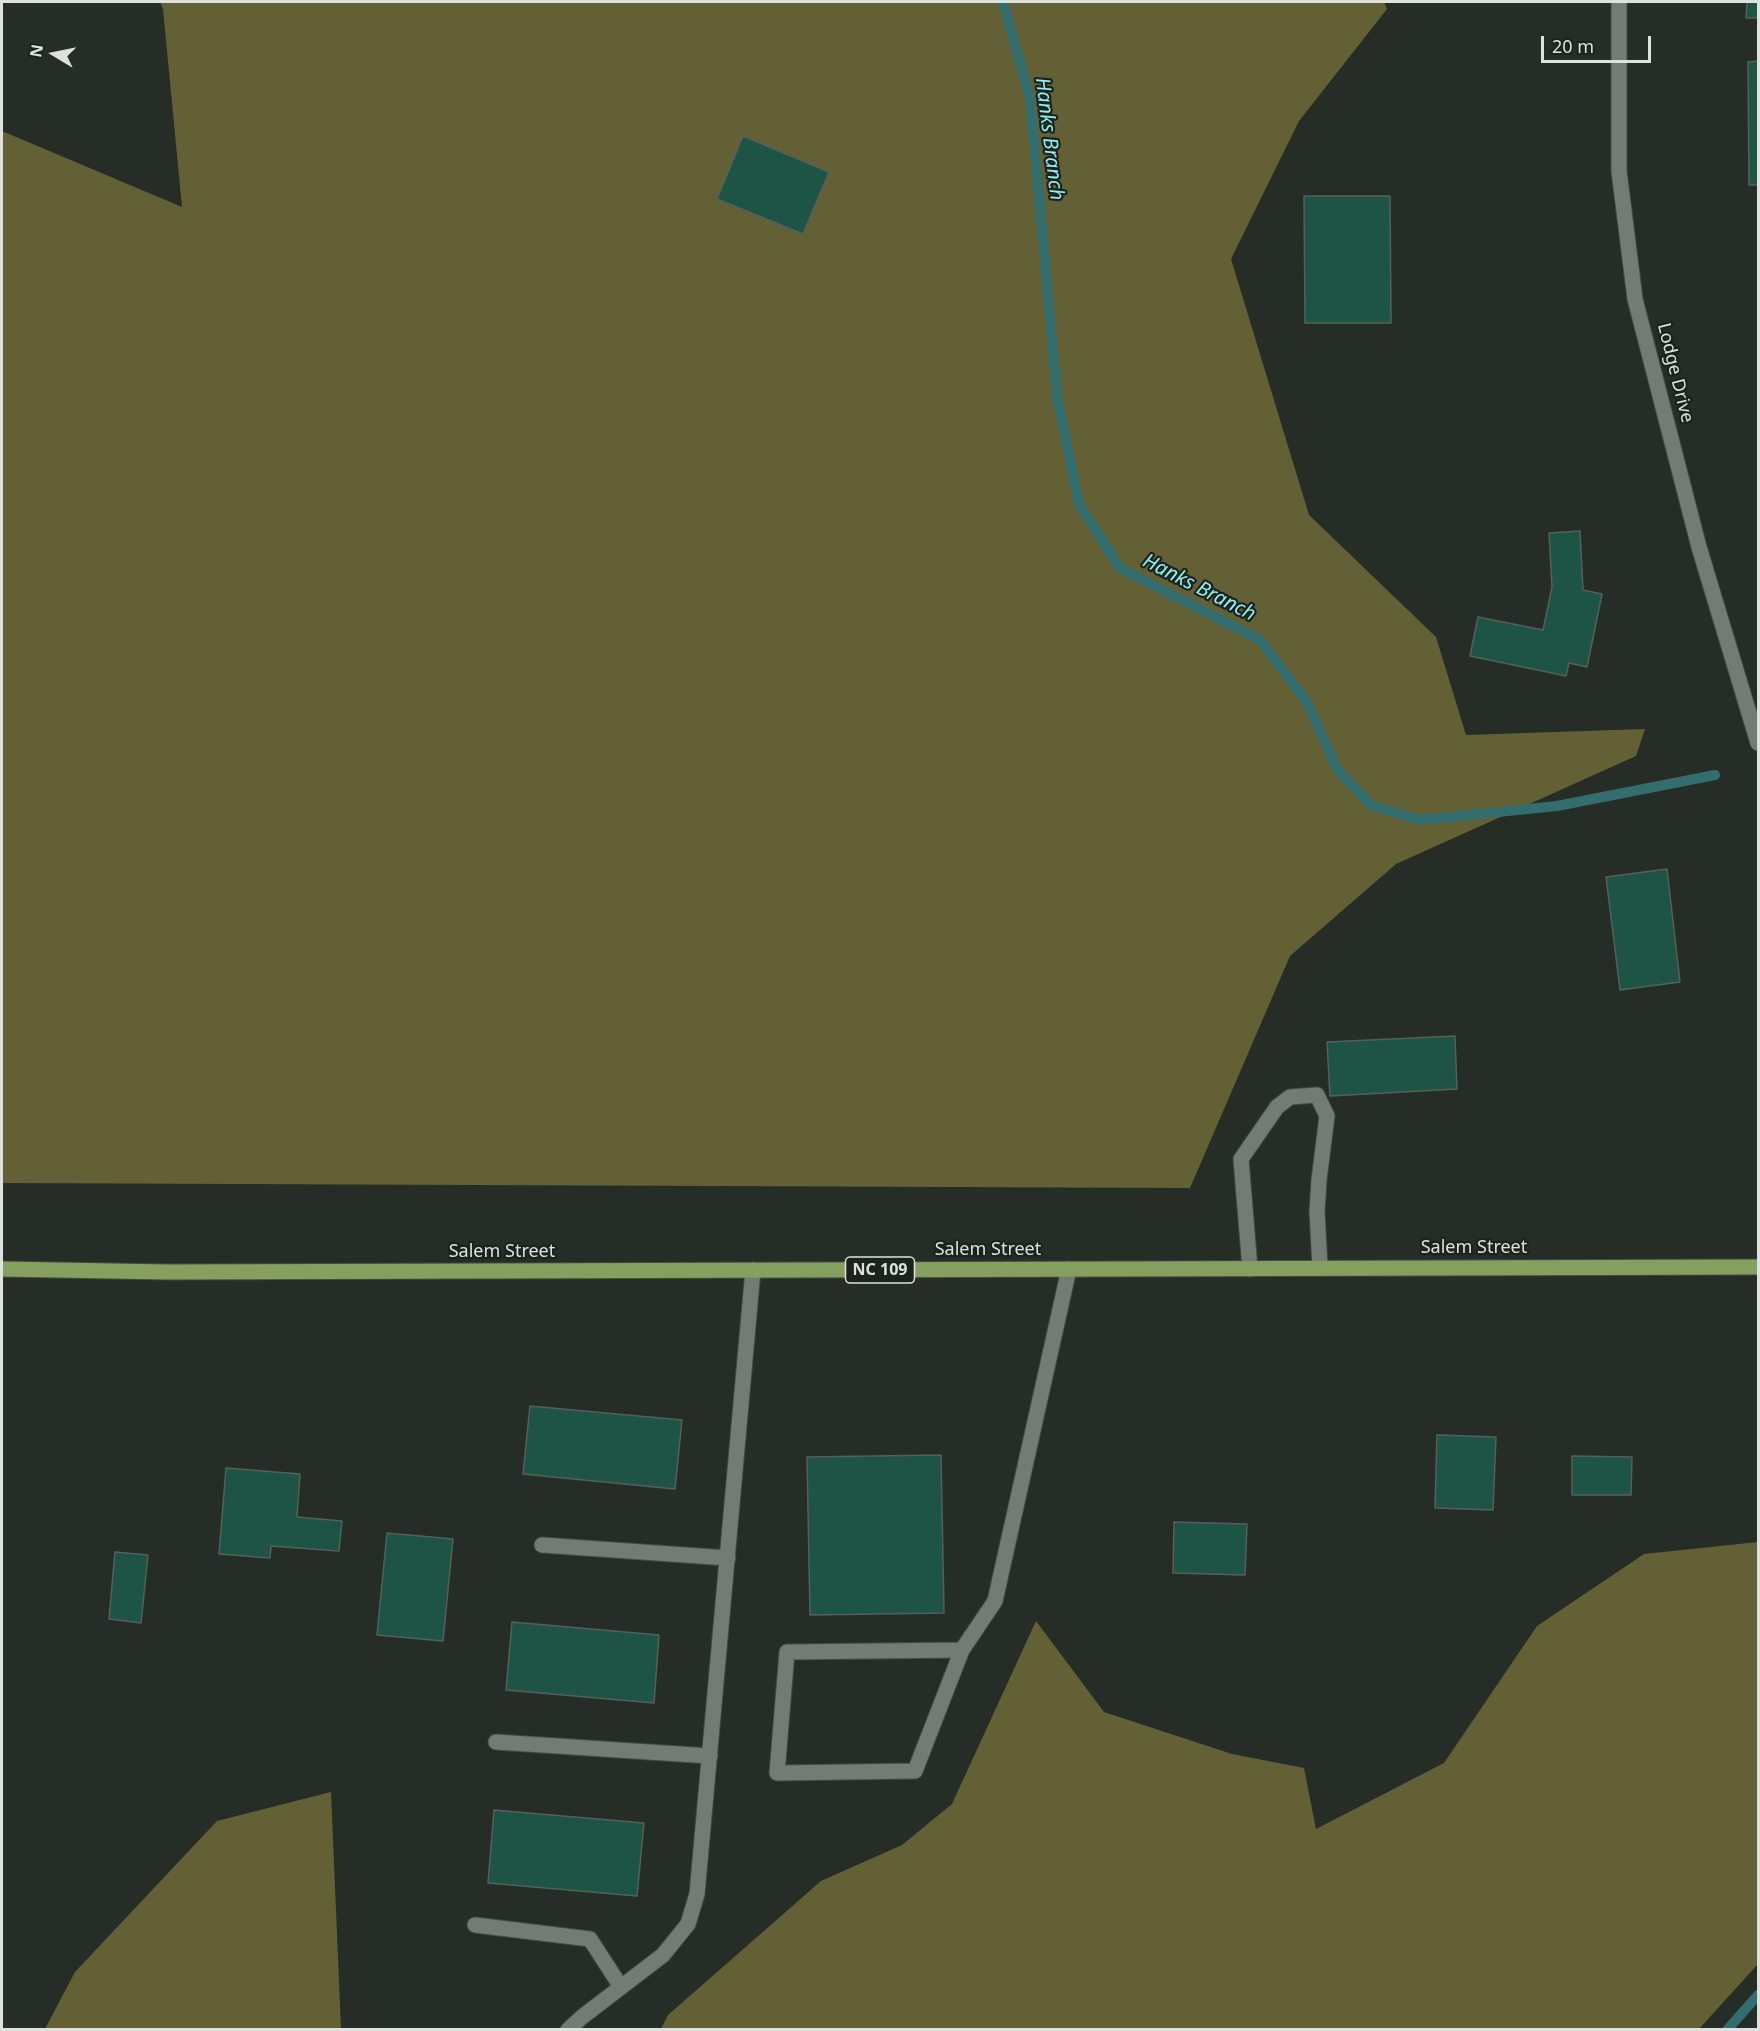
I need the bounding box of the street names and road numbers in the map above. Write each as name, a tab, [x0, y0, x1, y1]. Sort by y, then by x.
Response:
street label: Lodge Drive	[1652, 321, 1698, 425]
street label: Salem Street	[1421, 1237, 1527, 1259]
street label: Salem Street	[935, 1239, 1041, 1261]
street label: Salem Street	[449, 1241, 555, 1263]
road number: NC 109	[846, 1257, 914, 1283]

